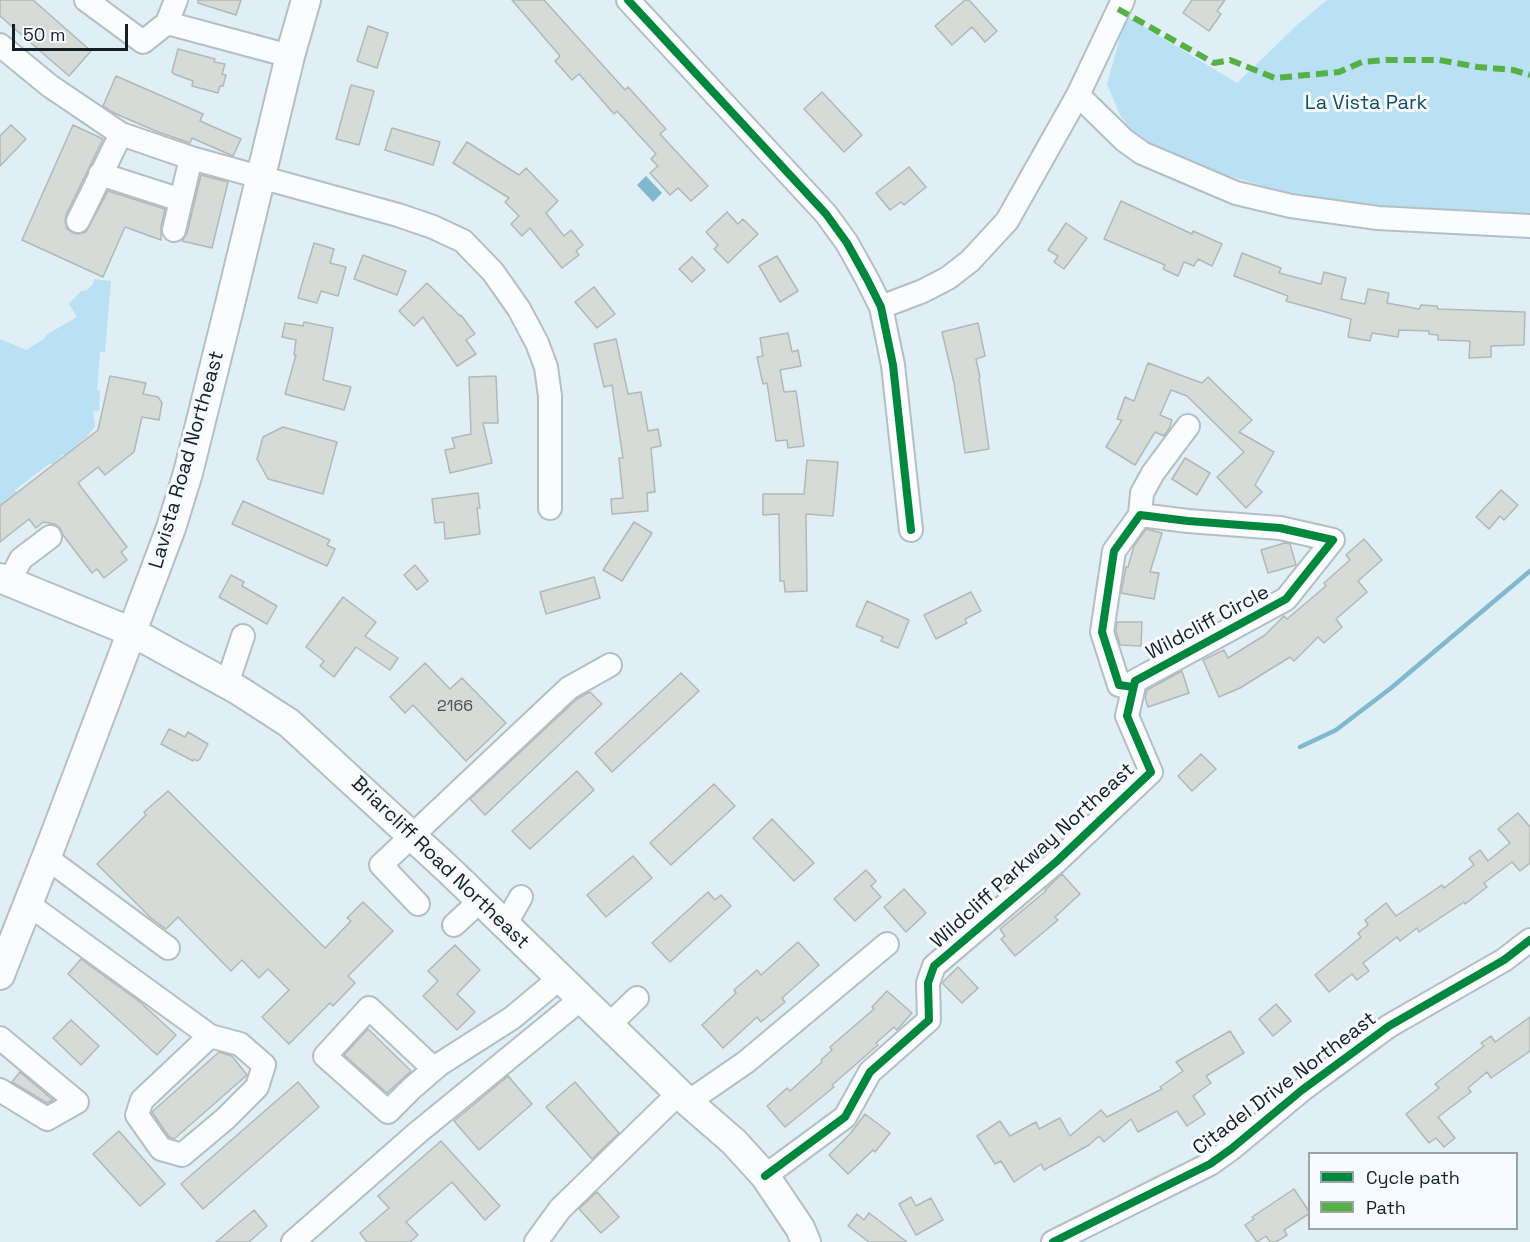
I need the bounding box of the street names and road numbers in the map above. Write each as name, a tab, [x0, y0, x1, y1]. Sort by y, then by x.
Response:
street label: Lavista Road Northeast	[144, 348, 230, 572]
street label: Wildcliff Circle	[1142, 580, 1274, 666]
street label: Wildcliff Parkway Northeast	[926, 758, 1140, 954]
street label: Briarcliff Road Northeast	[346, 772, 534, 954]
street label: Citadel Drive Northeast	[1189, 1007, 1381, 1161]

